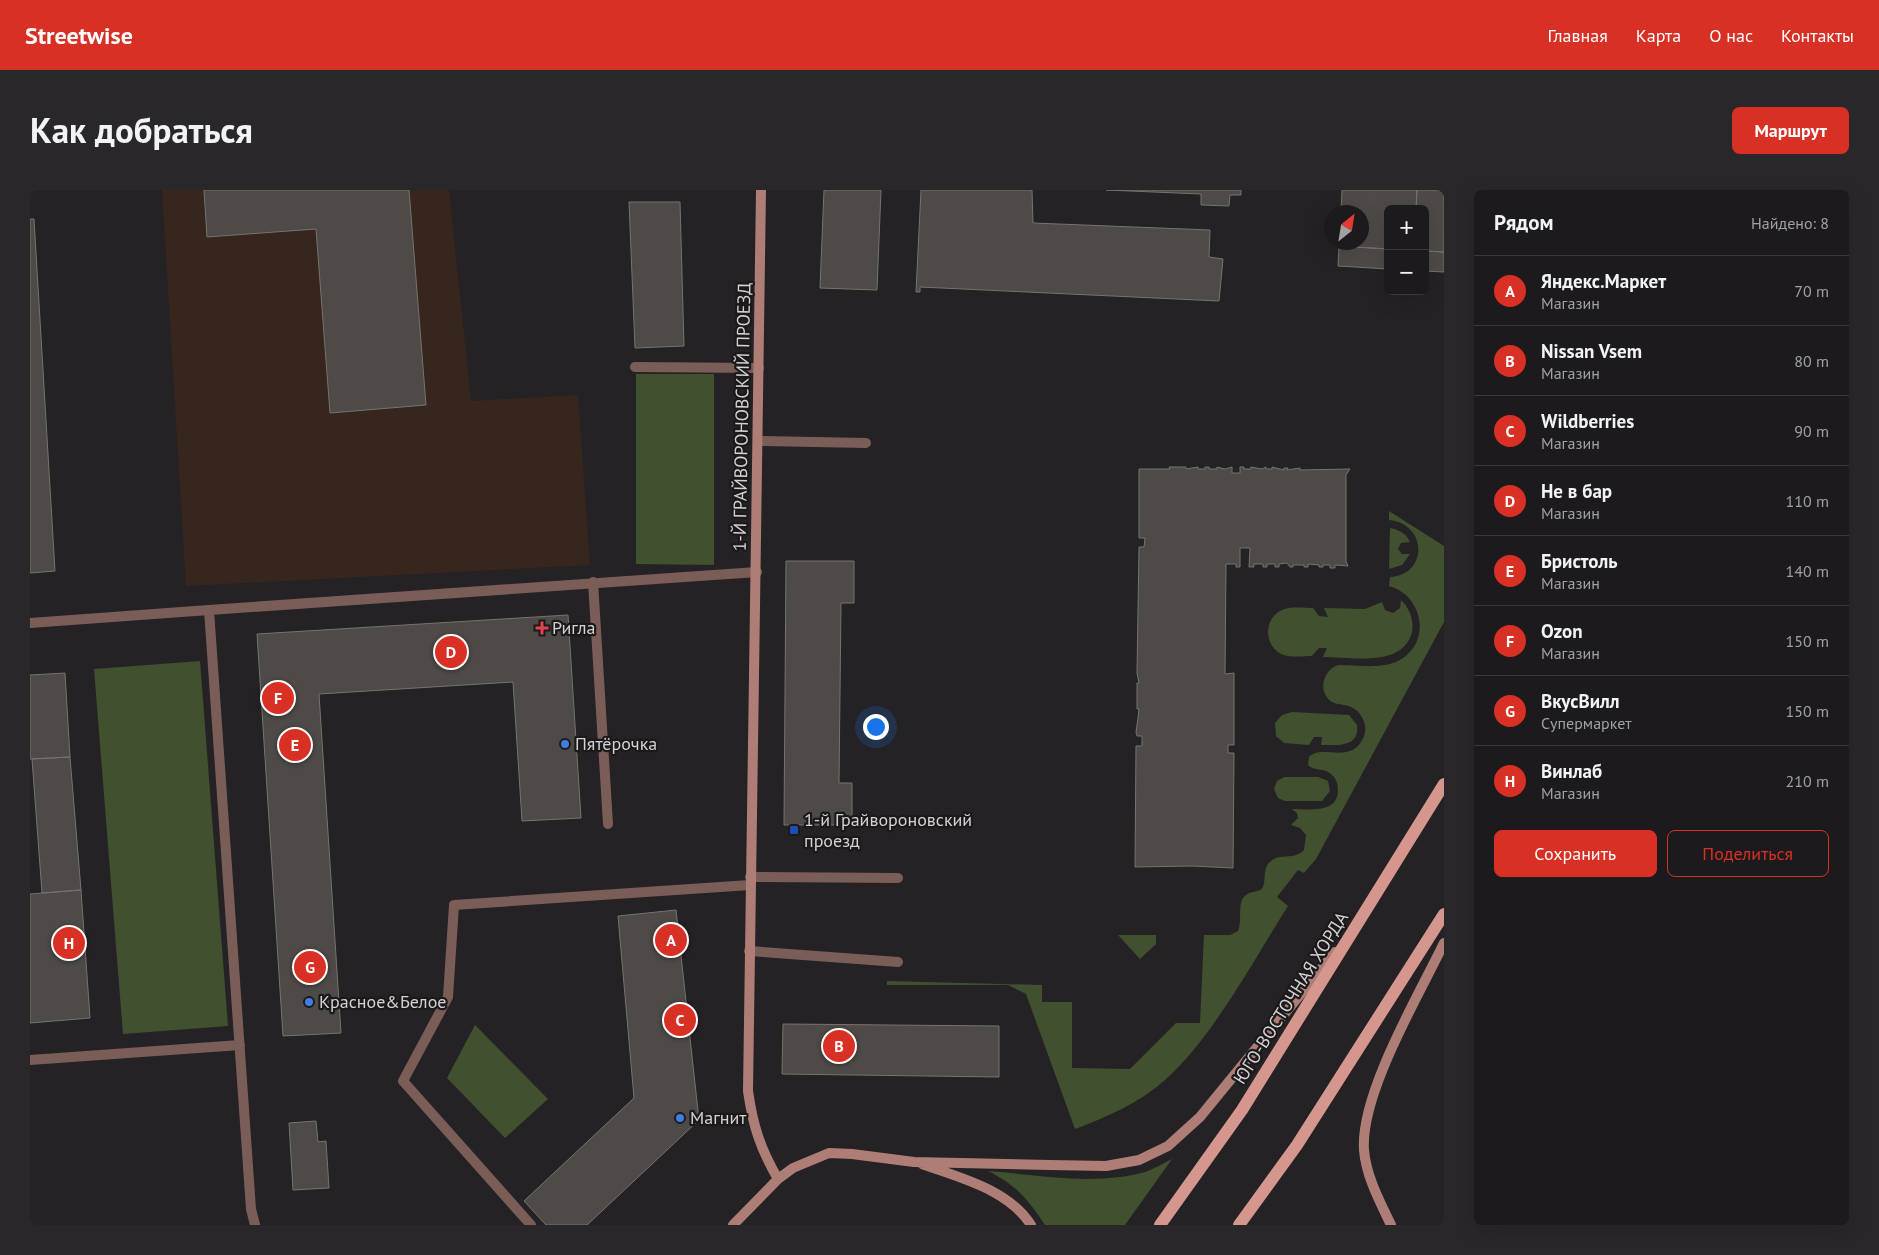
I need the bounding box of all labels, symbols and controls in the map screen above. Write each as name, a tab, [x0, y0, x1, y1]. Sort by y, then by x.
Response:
text: Streetwise	[25, 20, 133, 51]
text: Главная	[1547, 24, 1608, 47]
text: Карта	[1636, 24, 1681, 47]
text: О нас	[1709, 24, 1753, 47]
text: Контакты	[1781, 24, 1854, 47]
text: Как добраться	[30, 107, 253, 153]
button: Маршрут	[1732, 107, 1849, 154]
north arrow	[1324, 205, 1369, 250]
map controls	[1384, 205, 1429, 295]
button: +	[1384, 205, 1429, 250]
text: Рядом	[1494, 209, 1553, 236]
text: Найдено: 8	[1751, 213, 1829, 233]
button: −	[1384, 250, 1429, 295]
text: Яндекс.Маркет	[1541, 269, 1666, 293]
text: A	[1505, 281, 1515, 301]
text: 70 m	[1794, 281, 1829, 301]
street label: 1-Й ГРАЙВОРОНОВСКИЙ ПРОЕЗД	[728, 282, 755, 552]
text: Магазин	[1541, 293, 1600, 313]
text: Nissan Vsem	[1541, 339, 1642, 363]
text: B	[1505, 351, 1515, 371]
text: 80 m	[1794, 351, 1829, 371]
text: Магазин	[1541, 363, 1600, 383]
text: Wildberries	[1541, 409, 1634, 433]
text: C	[1506, 421, 1514, 441]
text: 90 m	[1794, 421, 1829, 441]
text: Магазин	[1541, 433, 1600, 453]
text: Не в бар	[1541, 479, 1612, 503]
text: D	[1505, 491, 1515, 511]
text: 110 m	[1786, 491, 1829, 511]
text: Магазин	[1541, 503, 1600, 523]
text: Бристоль	[1541, 549, 1618, 573]
text: E	[1506, 561, 1514, 581]
text: 140 m	[1786, 561, 1829, 581]
text: Магазин	[1541, 573, 1600, 593]
place label: Ригла	[552, 616, 596, 639]
text: Ozon	[1541, 619, 1583, 643]
marker: Ригла	[536, 622, 548, 634]
text: F	[1506, 631, 1514, 651]
text: 150 m	[1786, 631, 1829, 651]
pin: D	[435, 633, 467, 671]
text: Магазин	[1541, 643, 1600, 663]
pin: F	[262, 679, 294, 717]
text: ВкусВилл	[1541, 689, 1620, 713]
text: G	[1505, 701, 1515, 721]
text: 150 m	[1786, 701, 1829, 721]
text: Супермаркет	[1541, 713, 1632, 733]
your location	[863, 714, 889, 740]
pin: E	[279, 726, 311, 764]
place label: Пятёрочка	[575, 732, 657, 755]
marker: Пятёрочка	[559, 738, 571, 750]
text: Винлаб	[1541, 759, 1602, 783]
text: H	[1505, 771, 1515, 791]
text: 210 m	[1786, 771, 1829, 791]
text: Магазин	[1541, 783, 1600, 803]
place label: 1-й Грайвороновский проезд	[804, 808, 972, 852]
marker: 1-й Грайвороновский проезд	[788, 824, 800, 836]
button: Сохранить	[1494, 830, 1657, 877]
button: Поделиться	[1667, 830, 1829, 877]
street label: ЮГО-ВОСТОЧНАЯ ХОРДА	[1228, 907, 1353, 1088]
pin: A	[655, 921, 687, 959]
pin: H	[53, 924, 85, 962]
pin: G	[294, 948, 326, 986]
place label: Красное&Белое	[319, 990, 446, 1013]
marker: Красное&Белое	[303, 996, 315, 1008]
pin: C	[664, 1001, 696, 1039]
pin: B	[823, 1027, 855, 1065]
place label: Магнит	[690, 1106, 747, 1129]
marker: Магнит	[674, 1112, 686, 1124]

